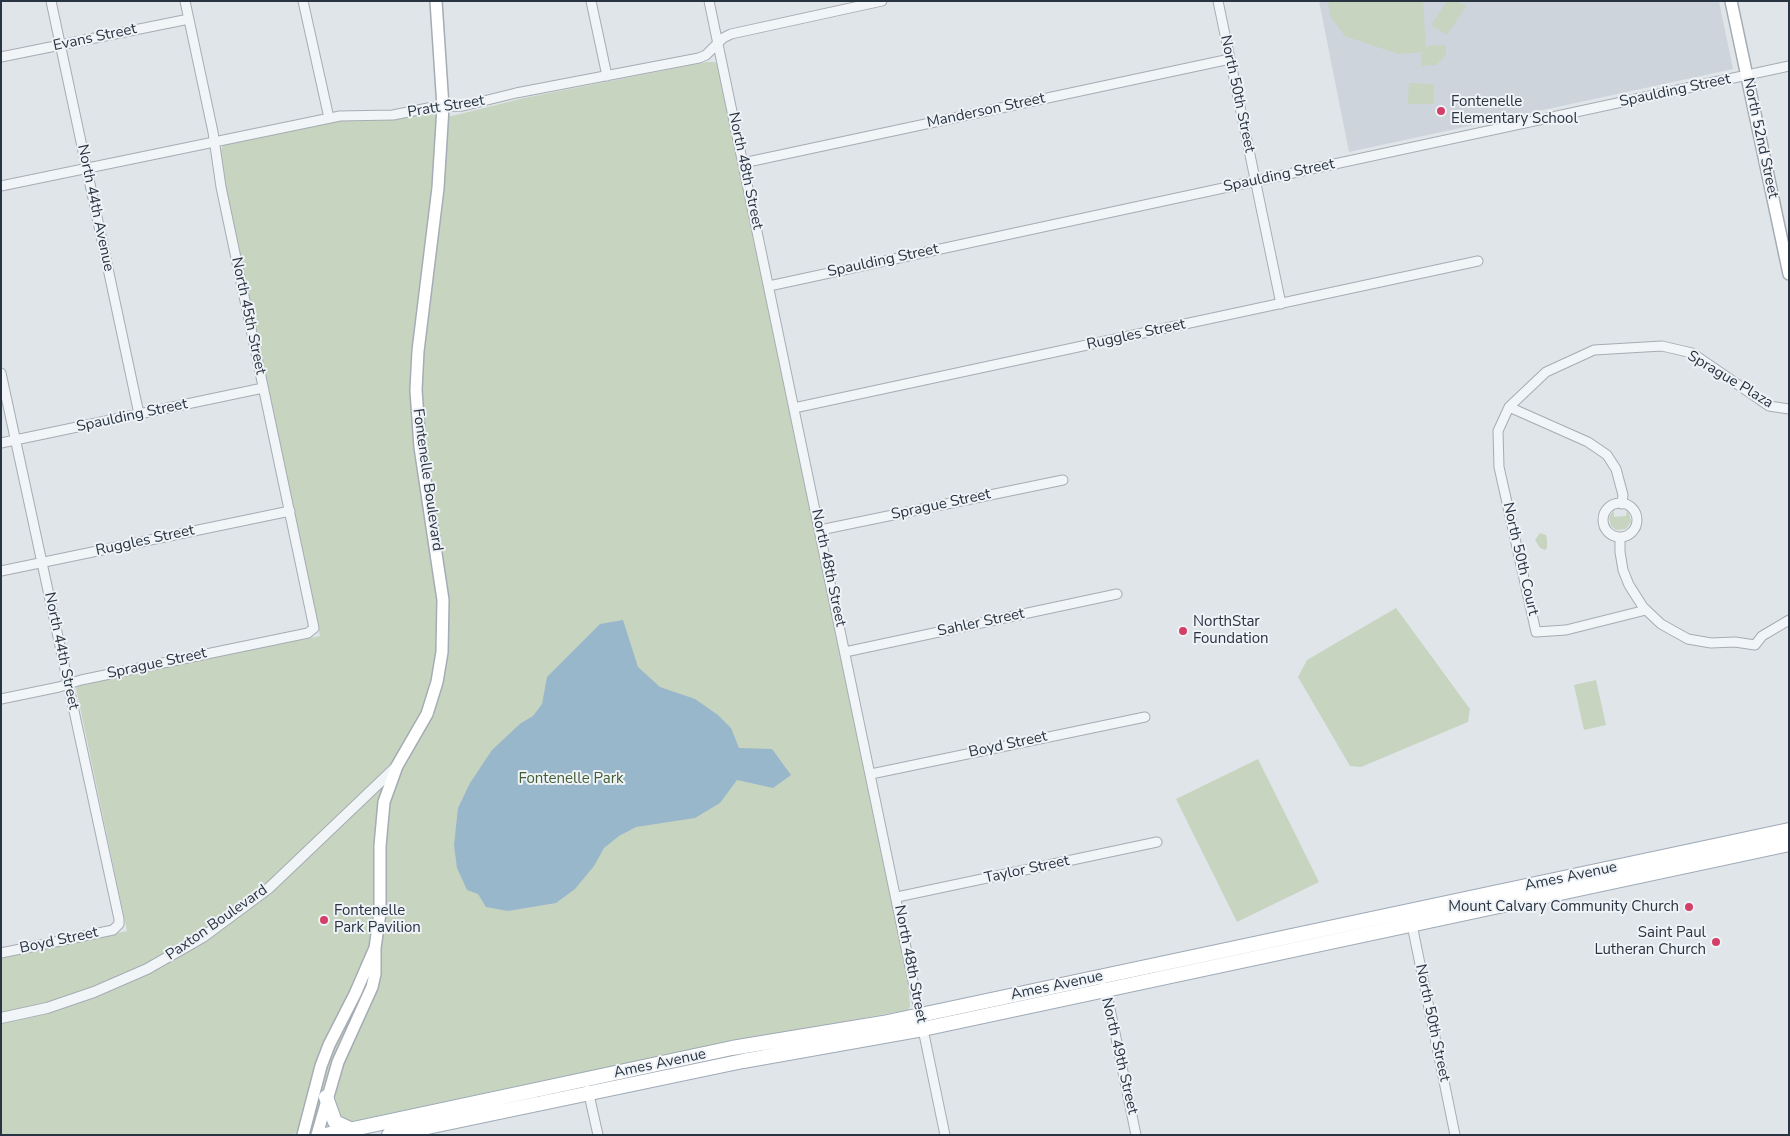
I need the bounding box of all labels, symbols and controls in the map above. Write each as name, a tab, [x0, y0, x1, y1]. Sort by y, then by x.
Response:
street label: Evans Street	[52, 20, 138, 56]
street label: North 50th Street	[1216, 34, 1258, 154]
street label: Spaulding Street	[1618, 70, 1732, 112]
street label: North 52nd Street	[1738, 76, 1782, 200]
street label: Manderson Street	[925, 90, 1047, 132]
street label: Pratt Street	[406, 92, 486, 122]
place label: Fontenelle Elementary School	[1451, 93, 1578, 128]
marker: Fontenelle Elementary School	[1435, 105, 1447, 117]
street label: North 48th Street	[724, 111, 766, 231]
street label: North 44th Avenue	[73, 143, 117, 273]
street label: Spaulding Street	[1222, 155, 1336, 197]
street label: Spaulding Street	[826, 240, 940, 282]
street label: North 45th Street	[227, 256, 269, 376]
street label: Ruggles Street	[1085, 316, 1187, 354]
street label: Sprague Plaza	[1684, 347, 1776, 413]
street label: Spaulding Street	[75, 395, 189, 437]
street label: Fontenelle Boulevard	[408, 408, 446, 552]
street label: Sprague Street	[890, 486, 992, 524]
street label: North 50th Court	[1498, 501, 1542, 617]
street label: North 48th Street	[807, 508, 849, 628]
street label: Ruggles Street	[94, 522, 196, 560]
street label: North 44th Street	[40, 591, 82, 711]
street label: Sahler Street	[936, 605, 1026, 641]
place label: NorthStar Foundation	[1193, 613, 1268, 648]
marker: NorthStar Foundation	[1177, 625, 1189, 637]
street label: Sprague Street	[106, 645, 208, 683]
street label: Boyd Street	[967, 728, 1049, 762]
park label: Fontenelle Park	[518, 770, 624, 788]
street label: Taylor Street	[983, 852, 1071, 888]
street label: Ames Avenue	[1523, 858, 1619, 896]
street label: Paxton Boulevard	[163, 881, 271, 965]
place label: Mount Calvary Community Church	[1448, 898, 1679, 916]
marker: Mount Calvary Community Church	[1683, 901, 1695, 913]
place label: Fontenelle Park Pavilion	[334, 902, 421, 937]
street label: North 48th Street	[890, 904, 930, 1024]
marker: Fontenelle Park Pavilion	[318, 914, 330, 926]
street label: Boyd Street	[18, 924, 100, 958]
place label: Saint Paul Lutheran Church	[1594, 924, 1706, 959]
marker: Saint Paul Lutheran Church	[1710, 936, 1722, 948]
street label: North 50th Street	[1411, 963, 1453, 1083]
street label: Ames Avenue	[1009, 967, 1105, 1005]
street label: North 49th Street	[1097, 996, 1141, 1116]
street label: Ames Avenue	[612, 1045, 708, 1083]

